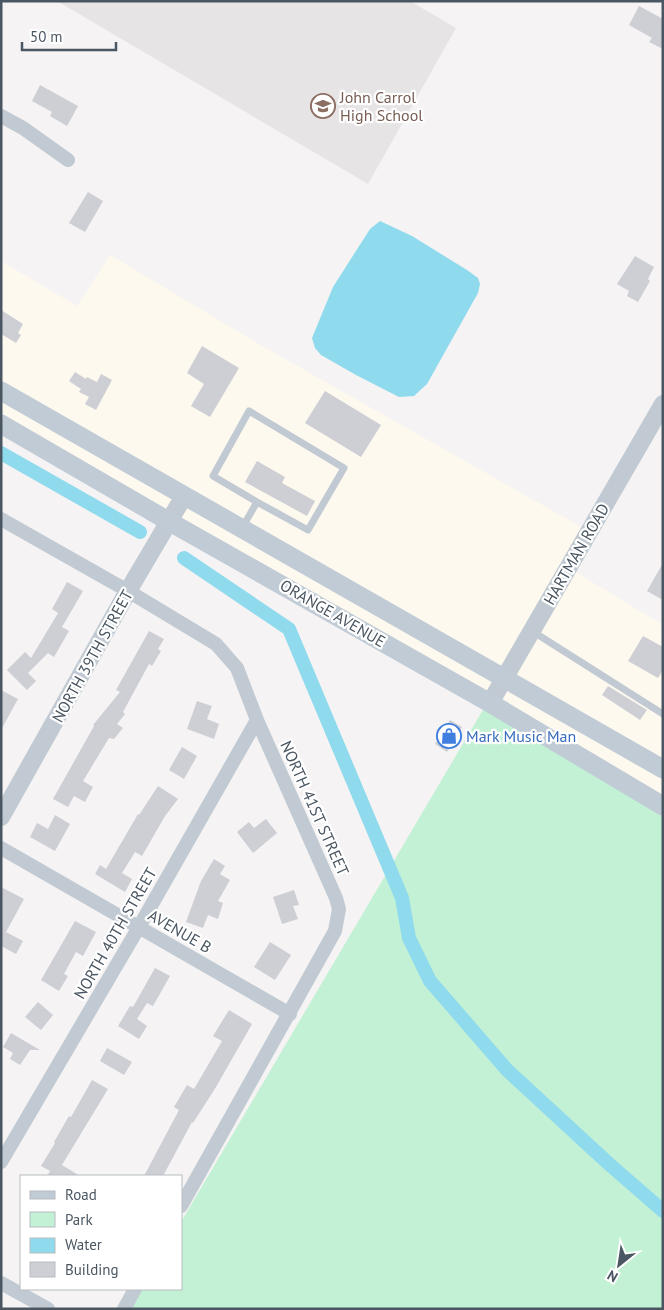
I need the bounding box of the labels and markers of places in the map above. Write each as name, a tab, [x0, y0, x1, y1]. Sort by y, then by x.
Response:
place label: John Carrol High School	[339, 87, 423, 125]
school or university icon: John Carrol High School	[310, 93, 336, 119]
shop icon: Mark Music Man	[436, 723, 462, 749]
place label: Mark Music Man	[466, 726, 576, 746]

